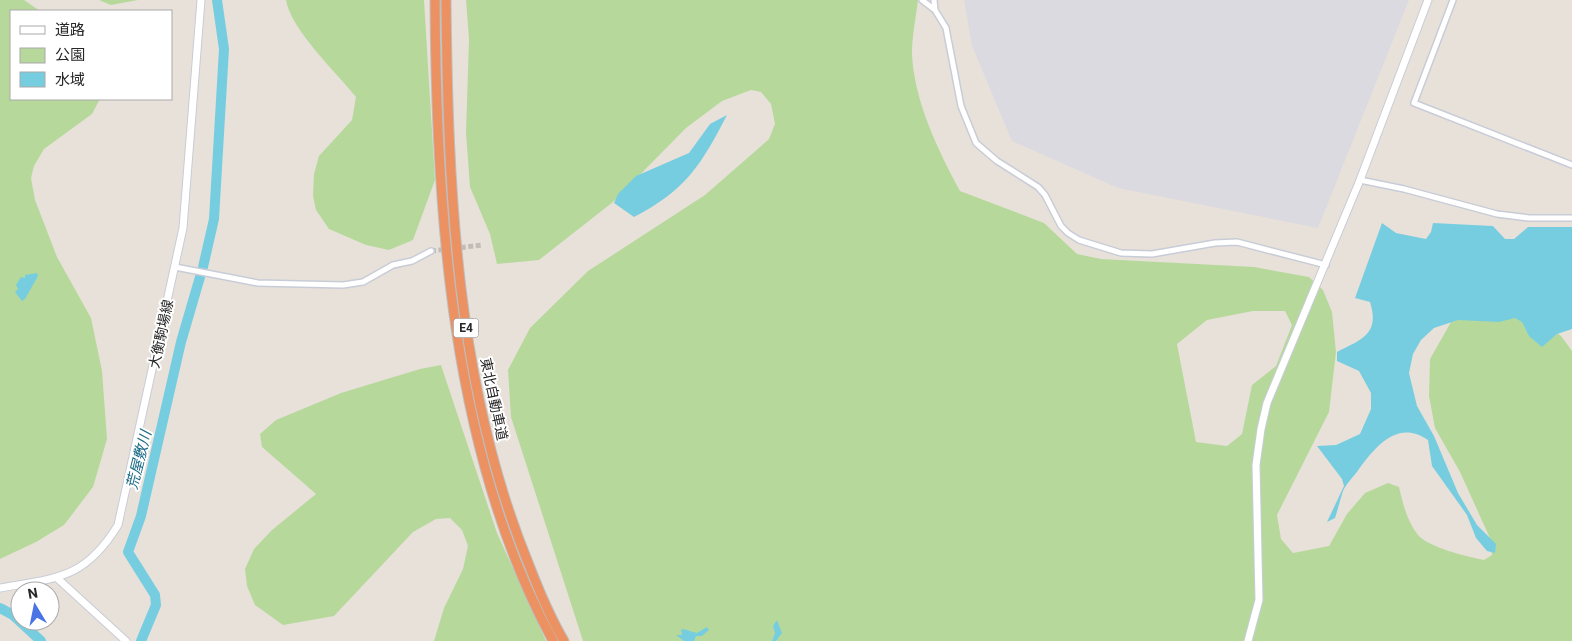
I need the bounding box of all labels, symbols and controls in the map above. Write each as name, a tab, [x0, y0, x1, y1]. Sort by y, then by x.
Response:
legend	[10, 10, 172, 100]
text: 道路	[55, 21, 85, 39]
text: 公園	[55, 46, 85, 64]
text: 水域	[55, 71, 85, 89]
street label: 大衡駒場線	[146, 298, 176, 370]
road number: E4	[454, 318, 478, 338]
street label: 東北自動車道	[477, 356, 511, 442]
water label: 荒屋敷川	[123, 427, 155, 491]
north arrow	[10, 581, 60, 631]
text: N	[26, 584, 39, 602]

